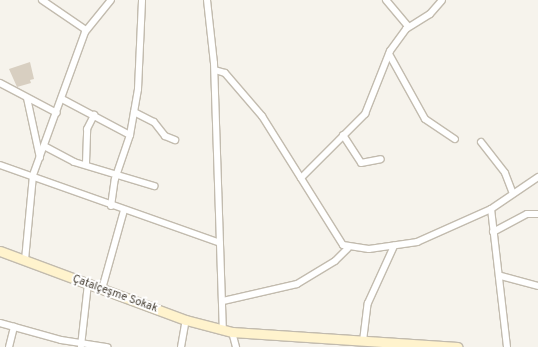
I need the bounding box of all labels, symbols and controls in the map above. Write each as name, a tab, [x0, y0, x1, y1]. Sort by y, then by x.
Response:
street label: Çatalçeşme Sokak	[71, 272, 159, 316]

